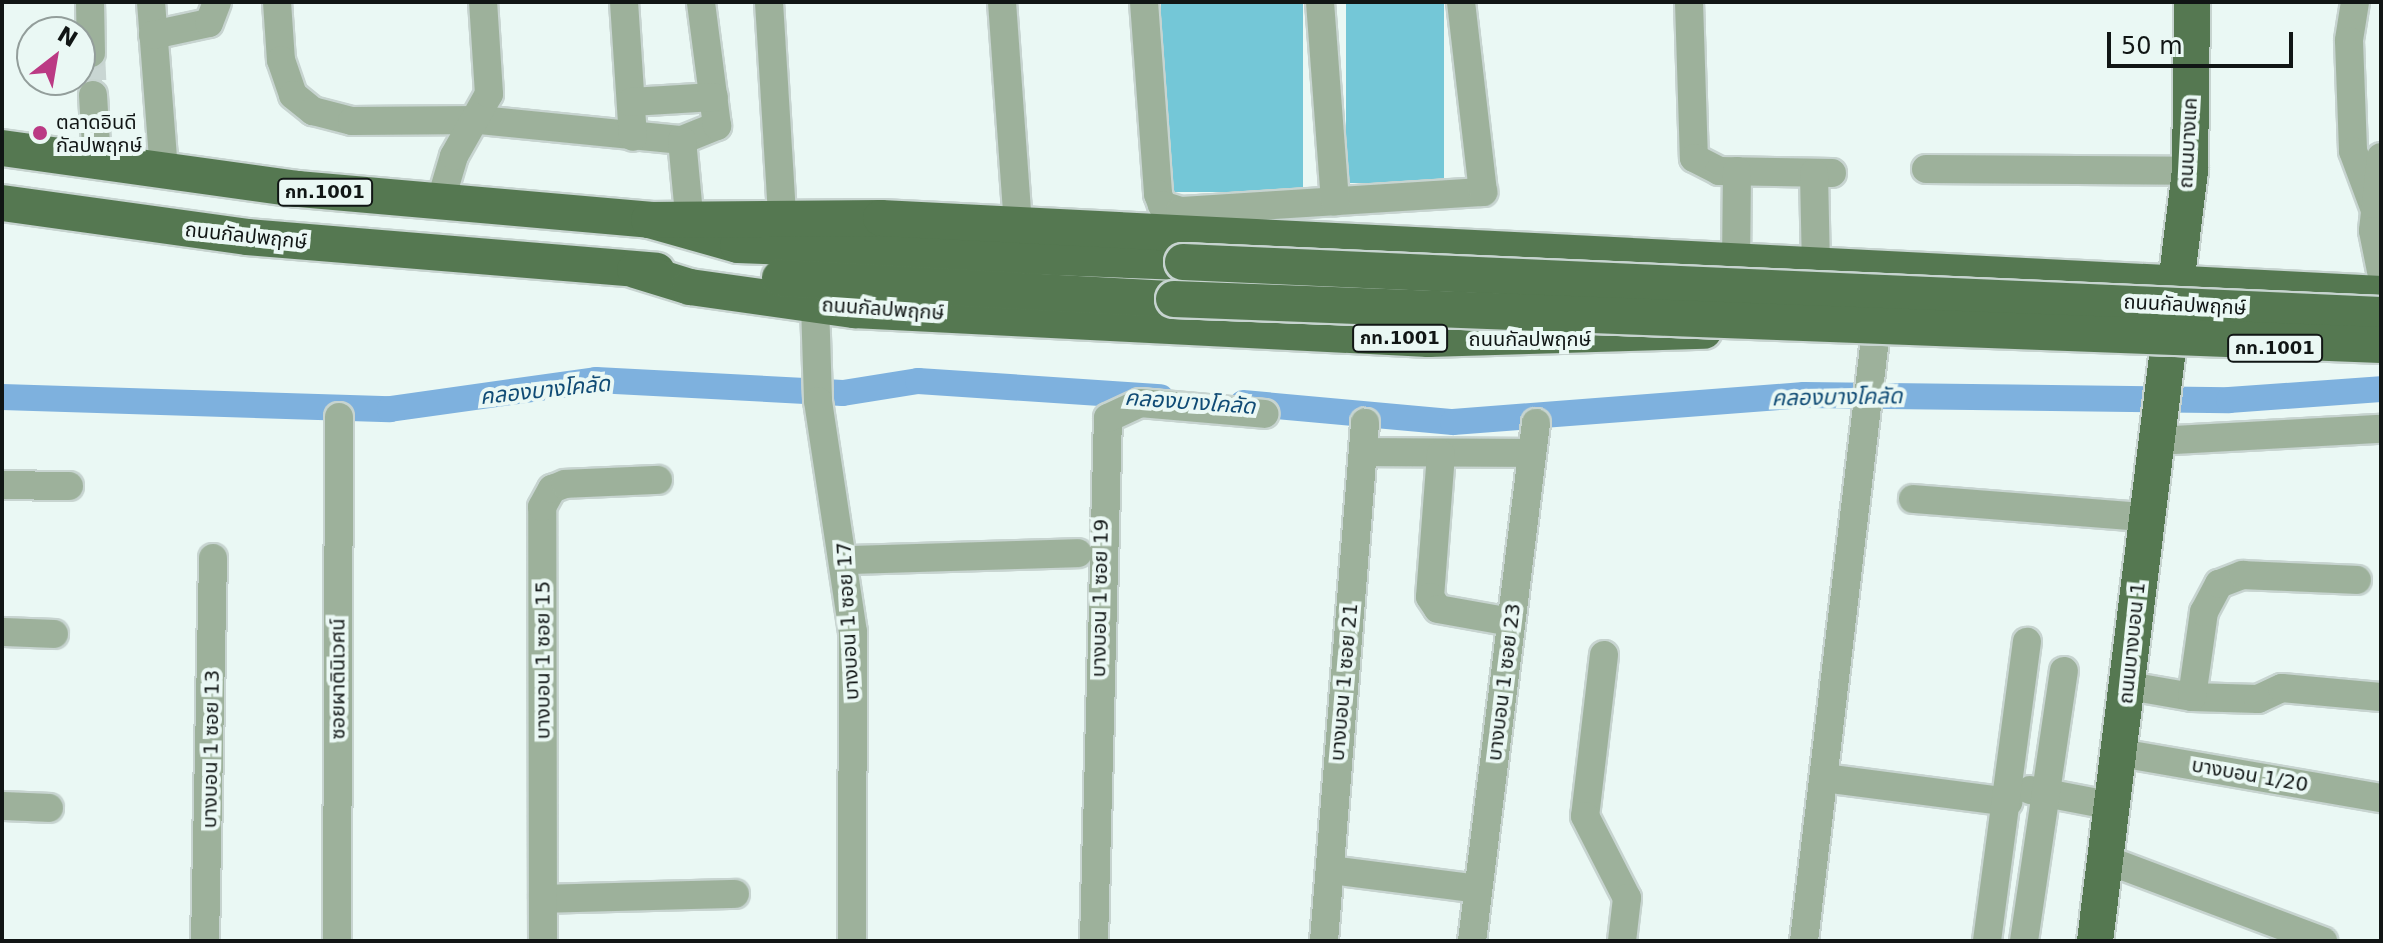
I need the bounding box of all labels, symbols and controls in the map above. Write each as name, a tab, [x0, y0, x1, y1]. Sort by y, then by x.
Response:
north arrow	[16, 16, 96, 96]
scale bar	[2111, 16, 2297, 66]
text: N	[53, 21, 82, 52]
text: 50 m	[2121, 32, 2183, 60]
street label: ถนนบางแค	[2174, 97, 2202, 189]
place label: ตลาดอินดี กัลปพฤกษ์	[56, 110, 142, 157]
marker: ตลาดอินดี กัลปพฤกษ์	[31, 124, 49, 142]
road number: กท.1001	[277, 178, 373, 206]
street label: ถนนกัลปพฤกษ์	[184, 218, 308, 254]
street label: ถนนกัลปพฤกษ์	[2123, 290, 2247, 320]
street label: ถนนกัลปพฤกษ์	[821, 293, 945, 325]
road number: กท.1001	[1352, 324, 1448, 352]
street label: ถนนกัลปพฤกษ์	[1469, 327, 1591, 351]
road number: กท.1001	[2227, 334, 2323, 362]
water label: คลองบางโคลัด	[479, 370, 611, 410]
water label: คลองบางโคลัด	[1771, 383, 1903, 411]
water label: คลองบางโคลัด	[1124, 384, 1256, 420]
street label: บางบอน 1 ซอย 19	[1087, 519, 1113, 677]
street label: บางบอน 1 ซอย 17	[832, 541, 864, 701]
street label: บางบอน 1 ซอย 15	[531, 581, 555, 739]
street label: ถนนบางบอน 1	[2114, 581, 2150, 705]
street label: บางบอน 1 ซอย 21	[1325, 602, 1363, 762]
street label: บางบอน 1 ซอย 23	[1482, 602, 1526, 762]
street label: ซอยผาตินิเวศน์	[326, 619, 350, 739]
street label: บางบอน 1 ซอย 13	[198, 670, 224, 828]
street label: บางบอน 1/20	[2190, 753, 2310, 797]

